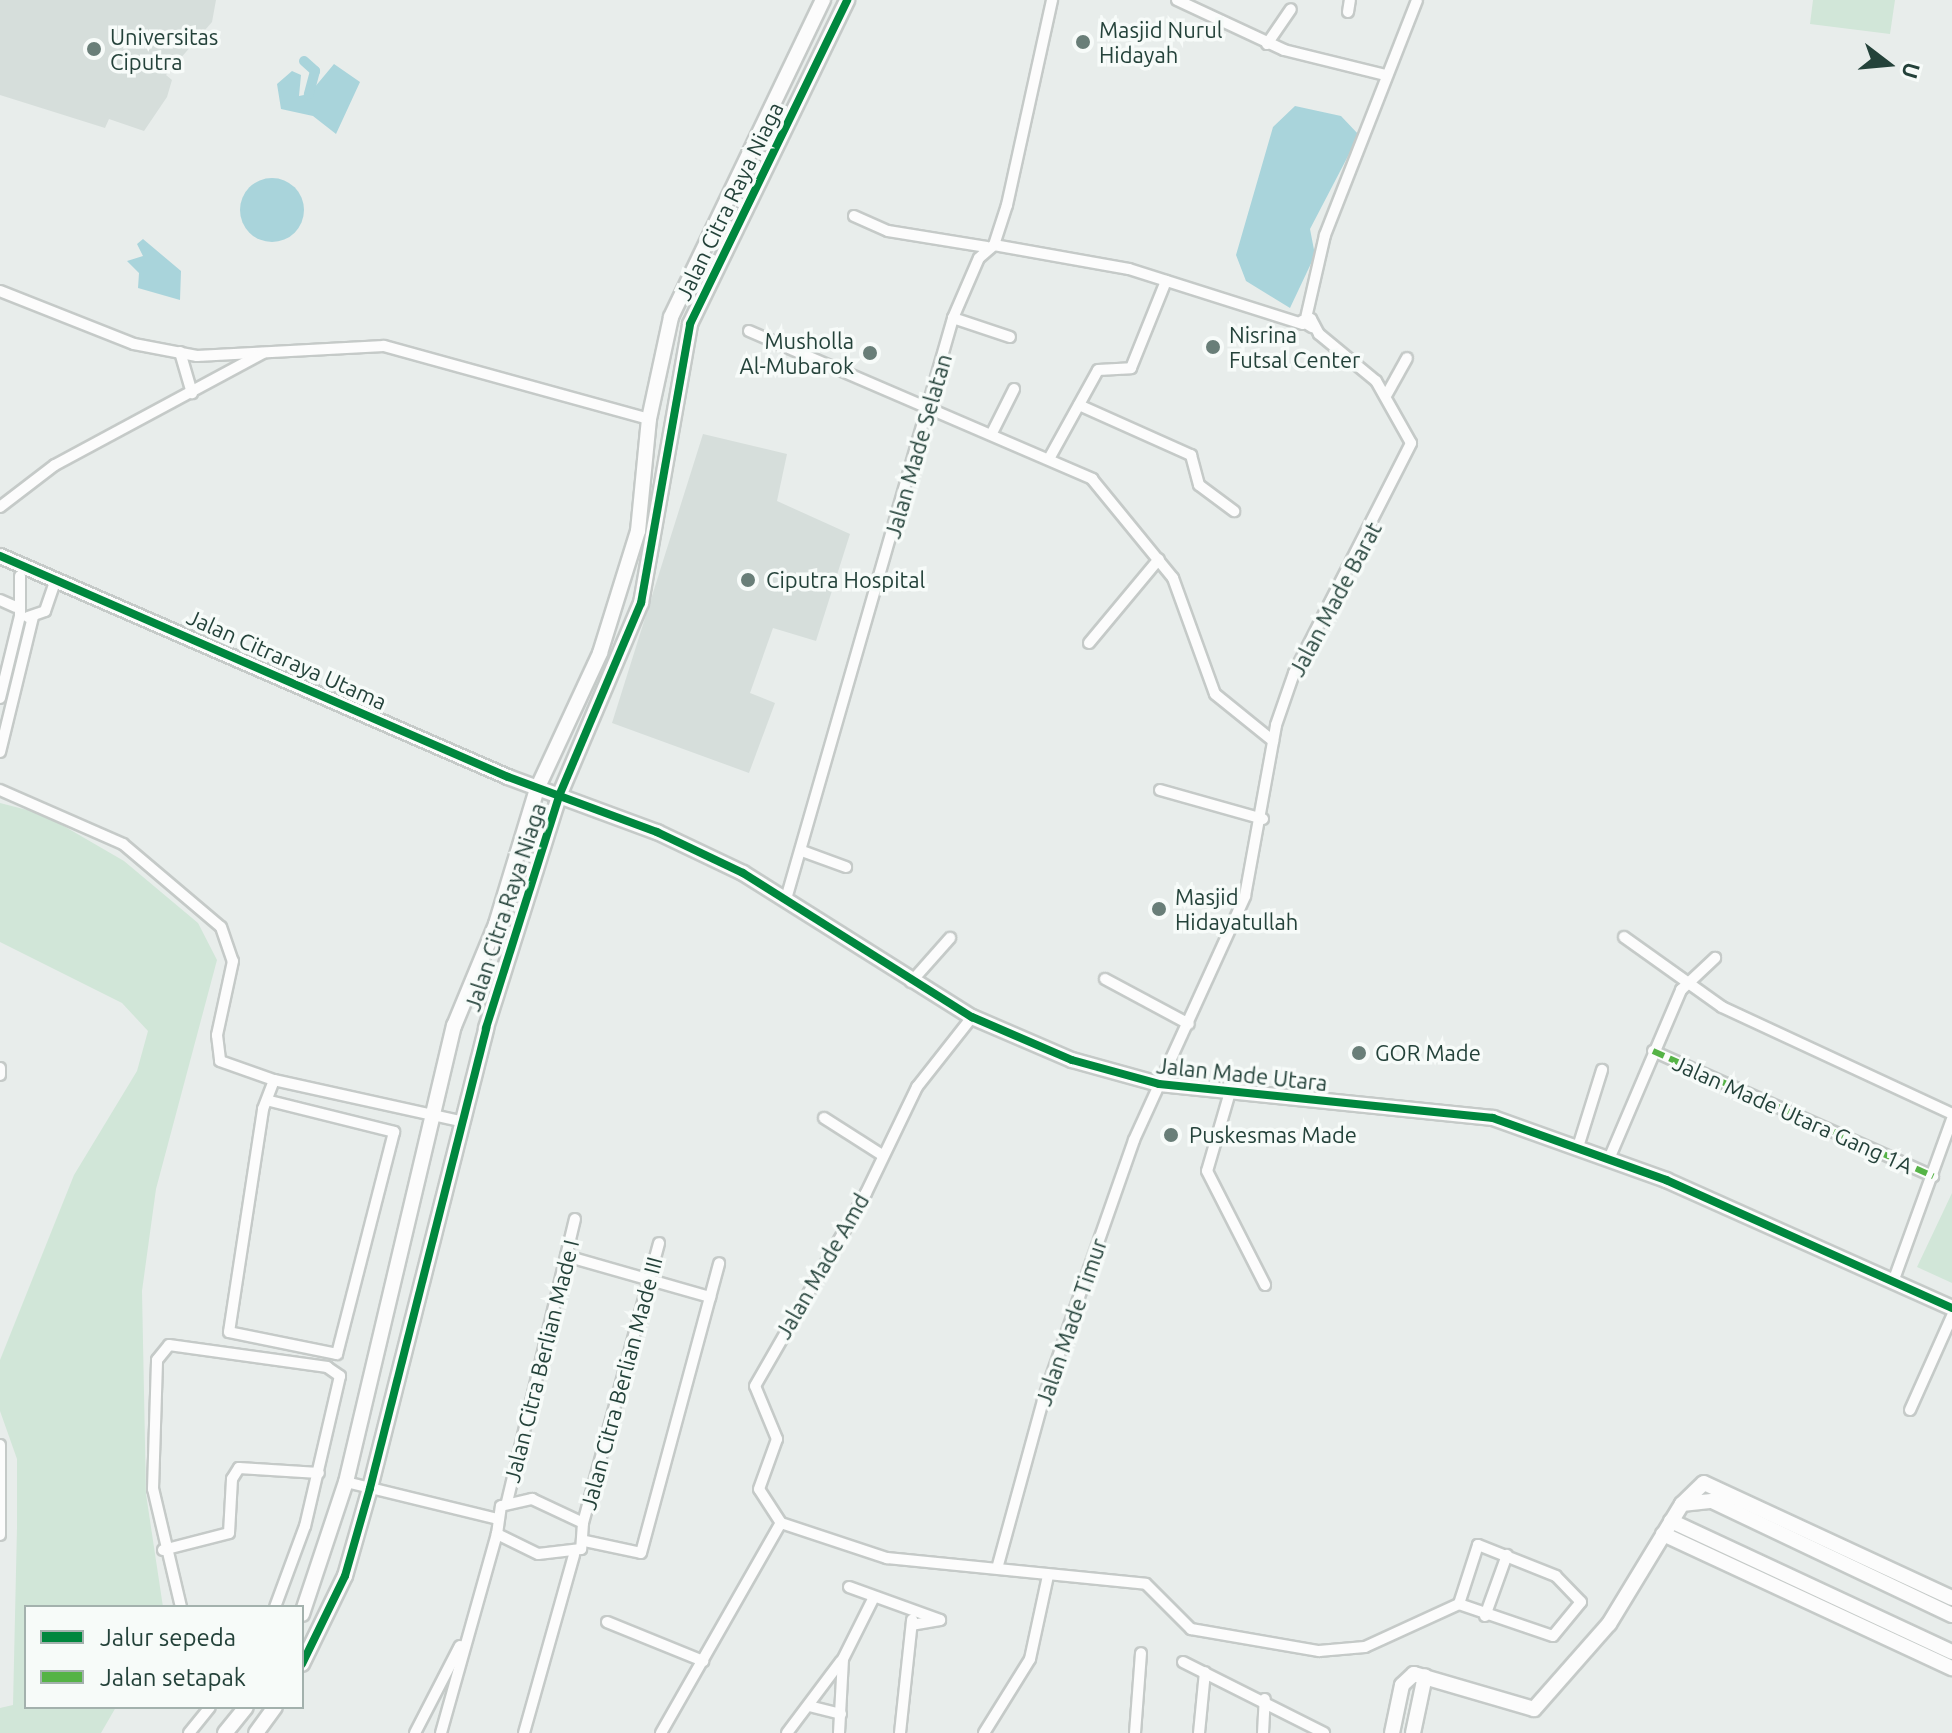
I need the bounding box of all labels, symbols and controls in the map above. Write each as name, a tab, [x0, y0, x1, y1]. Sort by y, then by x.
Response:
place label: Masjid Nurul Hidayah	[1099, 16, 1223, 68]
place label: Universitas Ciputra	[110, 23, 218, 74]
north arrow	[1848, 24, 1928, 104]
marker: Masjid Nurul Hidayah	[1074, 33, 1092, 51]
marker: Universitas Ciputra	[85, 40, 103, 58]
text: U	[1897, 60, 1926, 82]
street label: Jalan Citra Raya Niaga	[670, 98, 788, 304]
place label: Nisrina Futsal Center	[1229, 321, 1360, 372]
place label: Musholla Al-Mubarok	[739, 327, 854, 378]
marker: Nisrina Futsal Center	[1204, 338, 1222, 356]
marker: Musholla Al-Mubarok	[861, 344, 879, 362]
street label: Jalan Made Selatan	[879, 351, 957, 541]
street label: Jalan Made Barat	[1283, 517, 1387, 681]
place label: Ciputra Hospital	[766, 567, 925, 593]
marker: Ciputra Hospital	[737, 569, 759, 591]
street label: Jalan Citraraya Utama	[183, 603, 391, 715]
street label: Jalan Citra Raya Niaga	[459, 800, 551, 1014]
place label: Masjid Hidayatullah	[1175, 883, 1298, 934]
marker: Masjid Hidayatullah	[1150, 900, 1168, 918]
place label: GOR Made	[1375, 1040, 1481, 1066]
marker: GOR Made	[1350, 1044, 1368, 1062]
street label: Jalan Made Utara Gang 1A	[1669, 1049, 1917, 1179]
street label: Jalan Made Utara	[1155, 1052, 1329, 1096]
place label: Puskesmas Made	[1189, 1122, 1357, 1148]
marker: Puskesmas Made	[1160, 1124, 1182, 1146]
street label: Jalan Made Amd	[770, 1189, 874, 1343]
street label: Jalan Made Timur	[1030, 1235, 1112, 1409]
street label: Jalan Citra Berlian Made I	[498, 1237, 584, 1485]
street label: Jalan Citra Berlian Made III	[574, 1254, 668, 1512]
legend	[24, 1605, 304, 1709]
text: Jalur sepeda	[100, 1624, 236, 1651]
text: Jalan setapak	[100, 1664, 246, 1691]

